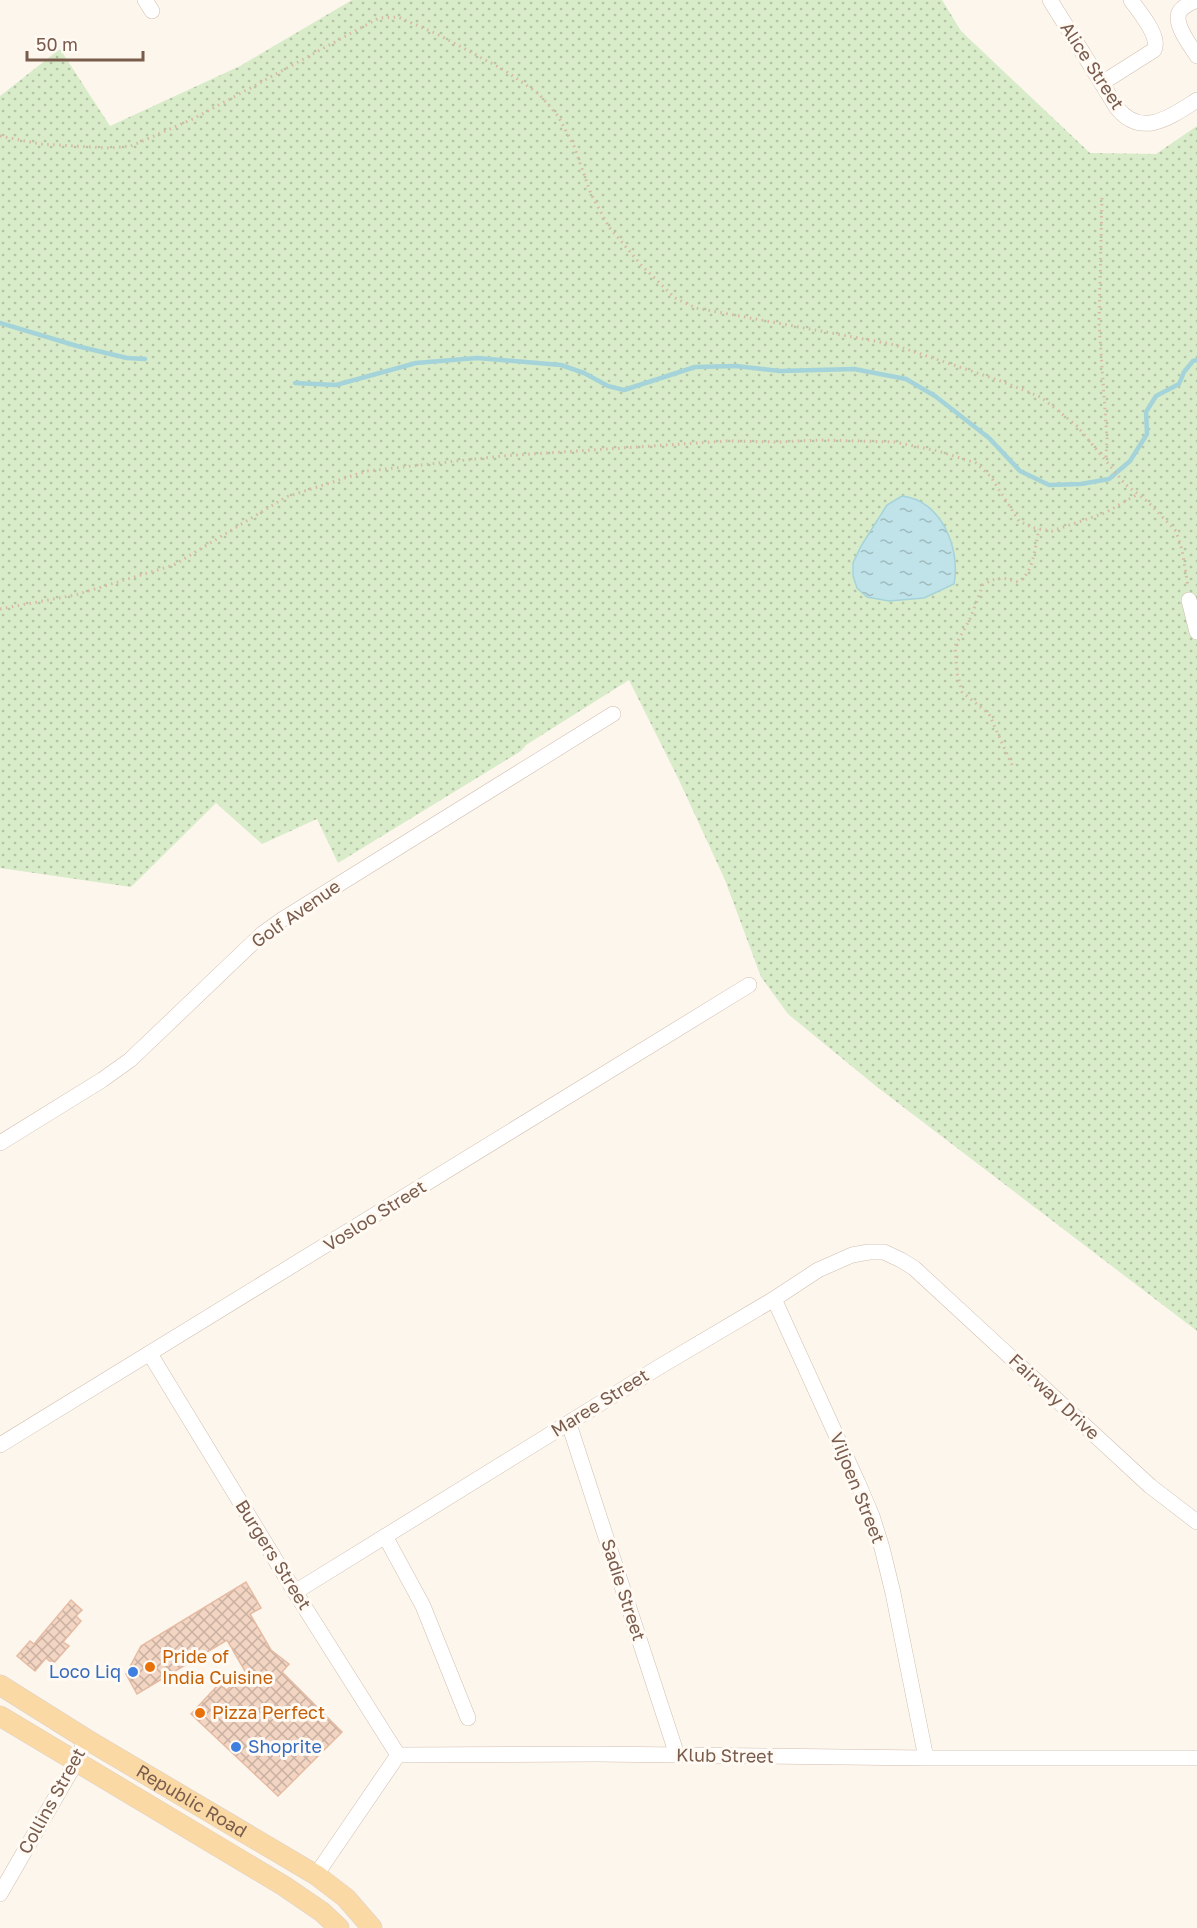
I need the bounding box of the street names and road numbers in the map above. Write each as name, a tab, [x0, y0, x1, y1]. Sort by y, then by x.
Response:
street label: Alice Street	[1056, 17, 1129, 114]
street label: Golf Avenue	[247, 874, 344, 952]
street label: Vosloo Street	[319, 1175, 430, 1255]
street label: Fairway Drive	[1005, 1349, 1105, 1444]
street label: Maree Street	[547, 1363, 652, 1441]
street label: Viljoen Street	[826, 1429, 890, 1546]
street label: Burgers Street	[231, 1495, 316, 1614]
street label: Sadie Street	[597, 1536, 651, 1643]
street label: Klub Street	[676, 1743, 774, 1767]
street label: Collins Street	[13, 1744, 89, 1857]
street label: Republic Road	[133, 1759, 251, 1842]

